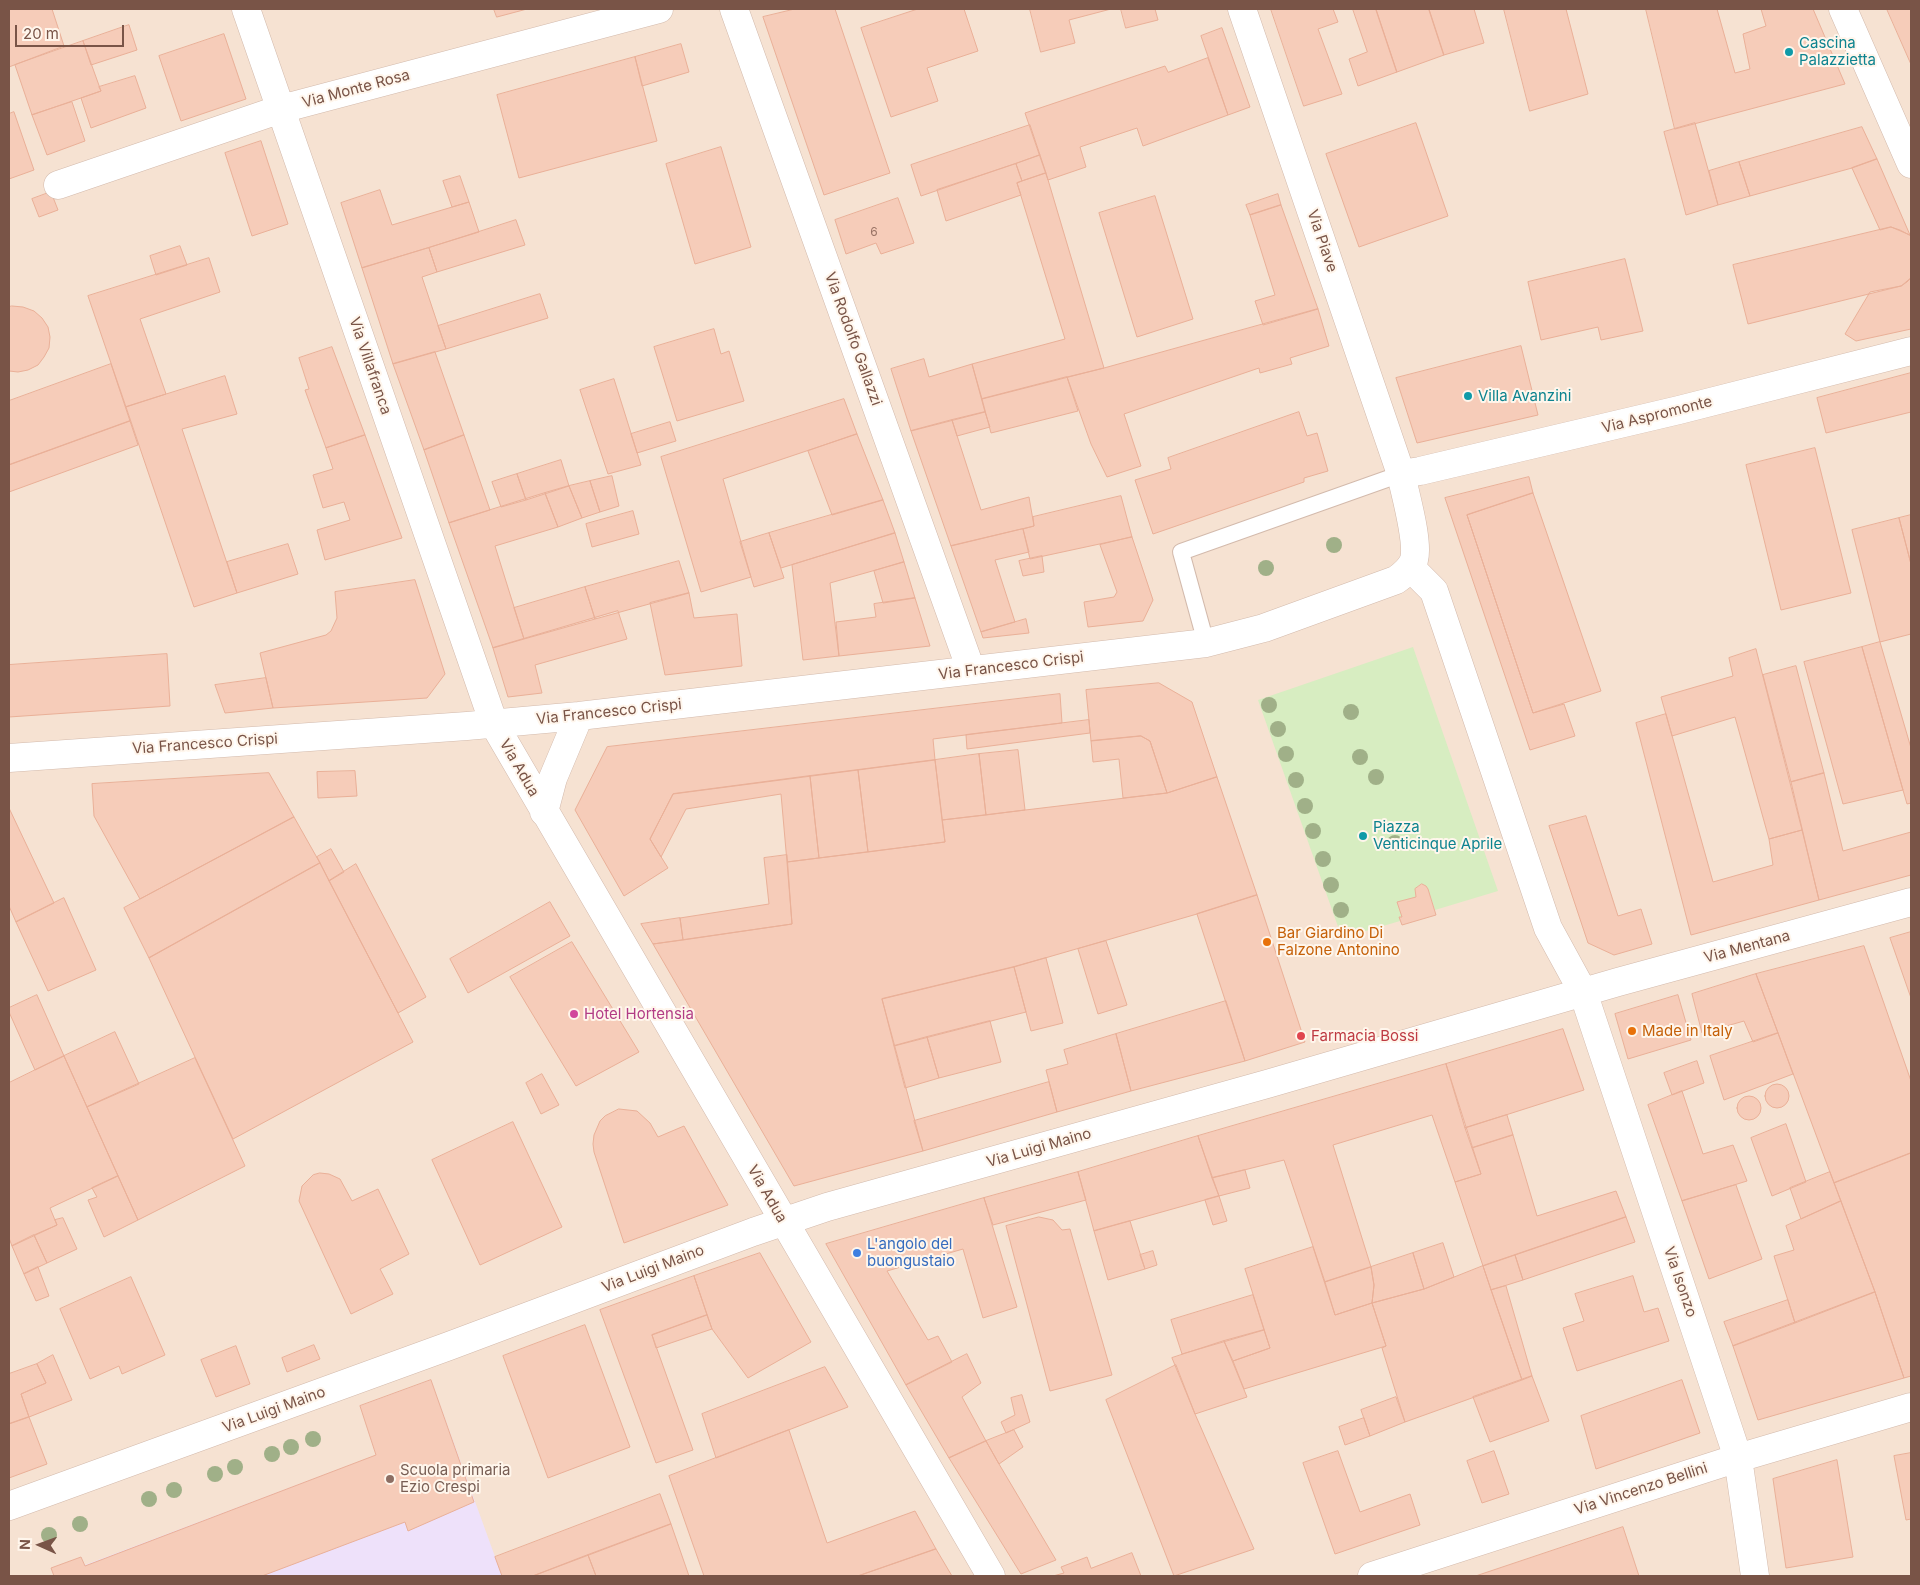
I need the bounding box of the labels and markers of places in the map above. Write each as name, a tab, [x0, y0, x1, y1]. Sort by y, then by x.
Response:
place label: Cascina Palazzietta	[1799, 34, 1876, 69]
marker: Cascina Palazzietta	[1783, 46, 1795, 58]
place label: Villa Avanzini	[1478, 387, 1571, 405]
marker: Villa Avanzini	[1462, 390, 1474, 402]
place label: Piazza Venticinque Aprile	[1373, 818, 1502, 853]
marker: Piazza Venticinque Aprile	[1357, 830, 1369, 842]
place label: Bar Giardino Di Falzone Antonino	[1277, 924, 1400, 959]
marker: Bar Giardino Di Falzone Antonino	[1261, 936, 1273, 948]
place label: Hotel Hortensia	[584, 1005, 694, 1023]
marker: Hotel Hortensia	[568, 1008, 580, 1020]
place label: Made in Italy	[1642, 1022, 1733, 1040]
marker: Made in Italy	[1626, 1025, 1638, 1037]
place label: Farmacia Bossi	[1311, 1027, 1418, 1045]
marker: Farmacia Bossi	[1295, 1030, 1307, 1042]
place label: L'angolo del buongustaio	[867, 1235, 955, 1270]
marker: L'angolo del buongustaio	[851, 1247, 863, 1259]
place label: Scuola primaria Ezio Crespi	[400, 1461, 511, 1496]
marker: Scuola primaria Ezio Crespi	[384, 1473, 396, 1485]

